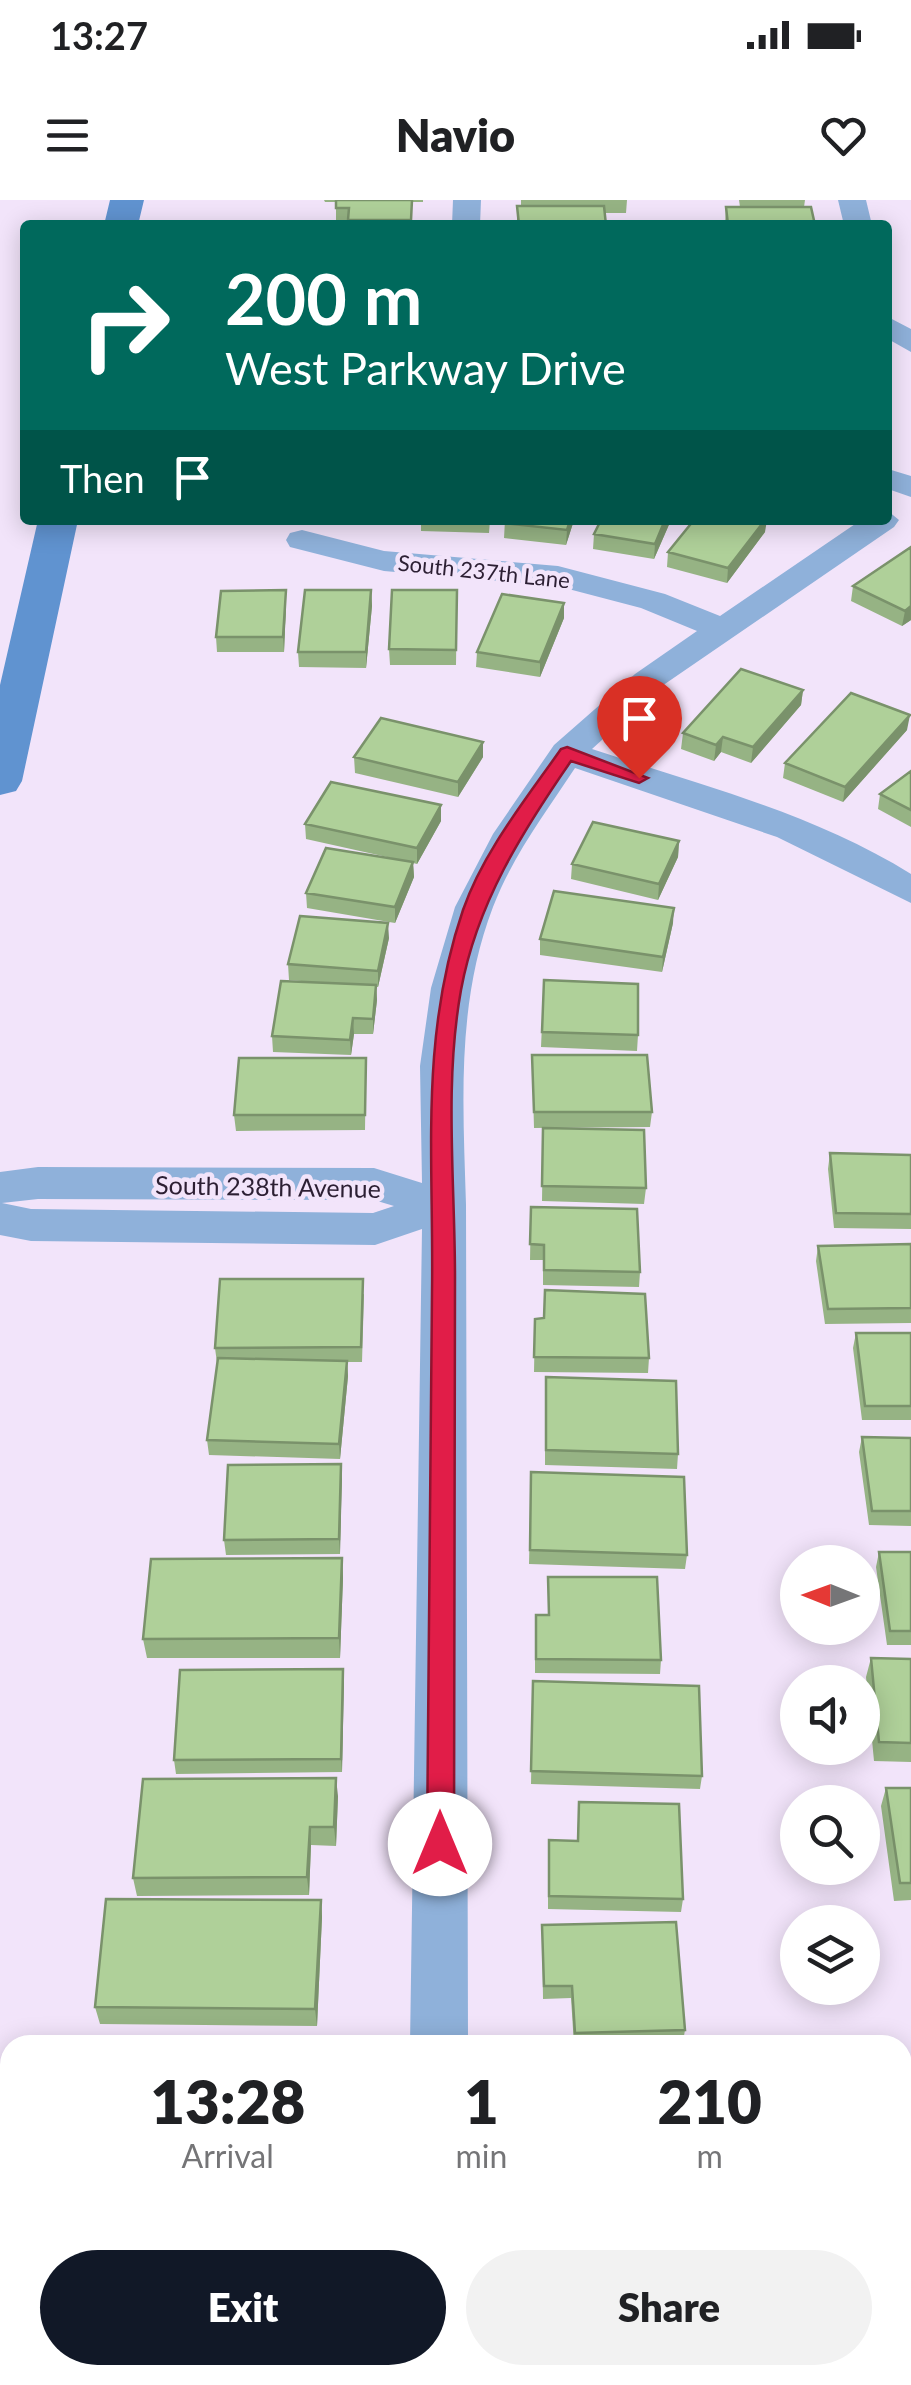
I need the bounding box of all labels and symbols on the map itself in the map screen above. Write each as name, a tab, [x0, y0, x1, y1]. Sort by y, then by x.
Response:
street label: South 237th Lane	[397, 549, 571, 593]
pin	[597, 676, 682, 779]
street label: South 238th Avenue	[155, 1169, 381, 1203]
north arrow	[780, 1545, 880, 1645]
position arrow	[388, 1792, 492, 1896]

